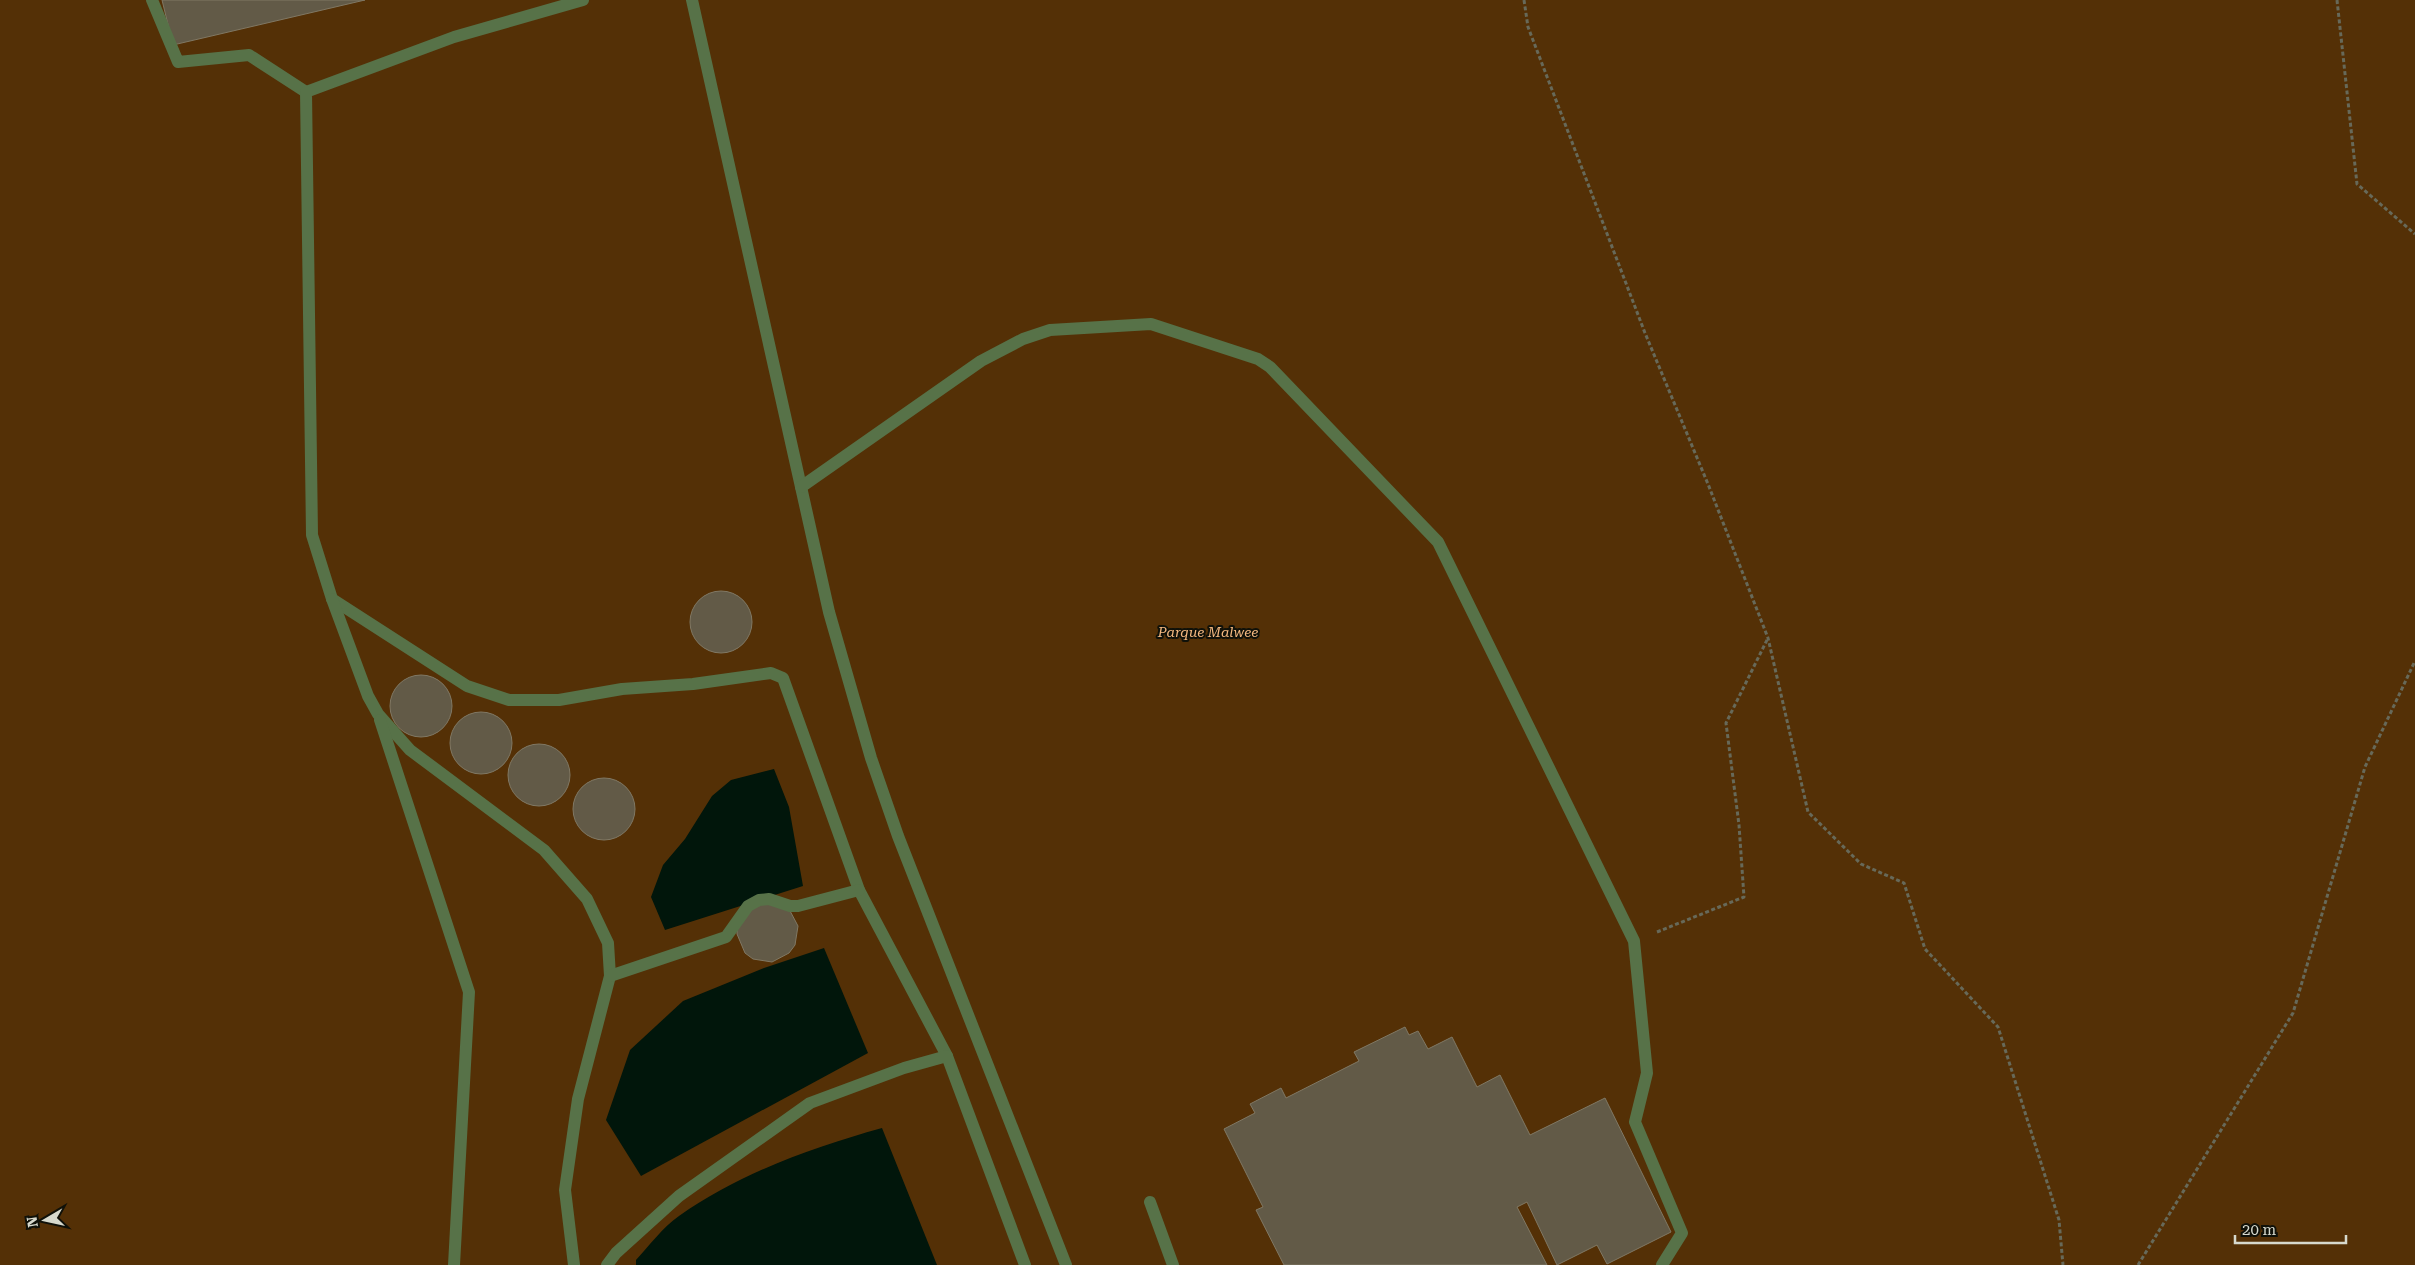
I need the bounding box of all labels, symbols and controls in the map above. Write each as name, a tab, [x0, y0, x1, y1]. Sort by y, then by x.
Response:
park label: Parque Malwee	[1157, 624, 1258, 640]
north arrow	[20, 1195, 70, 1245]
scale bar	[2235, 1212, 2346, 1244]
text: N	[23, 1215, 41, 1229]
text: 20 m	[2242, 1221, 2277, 1239]

